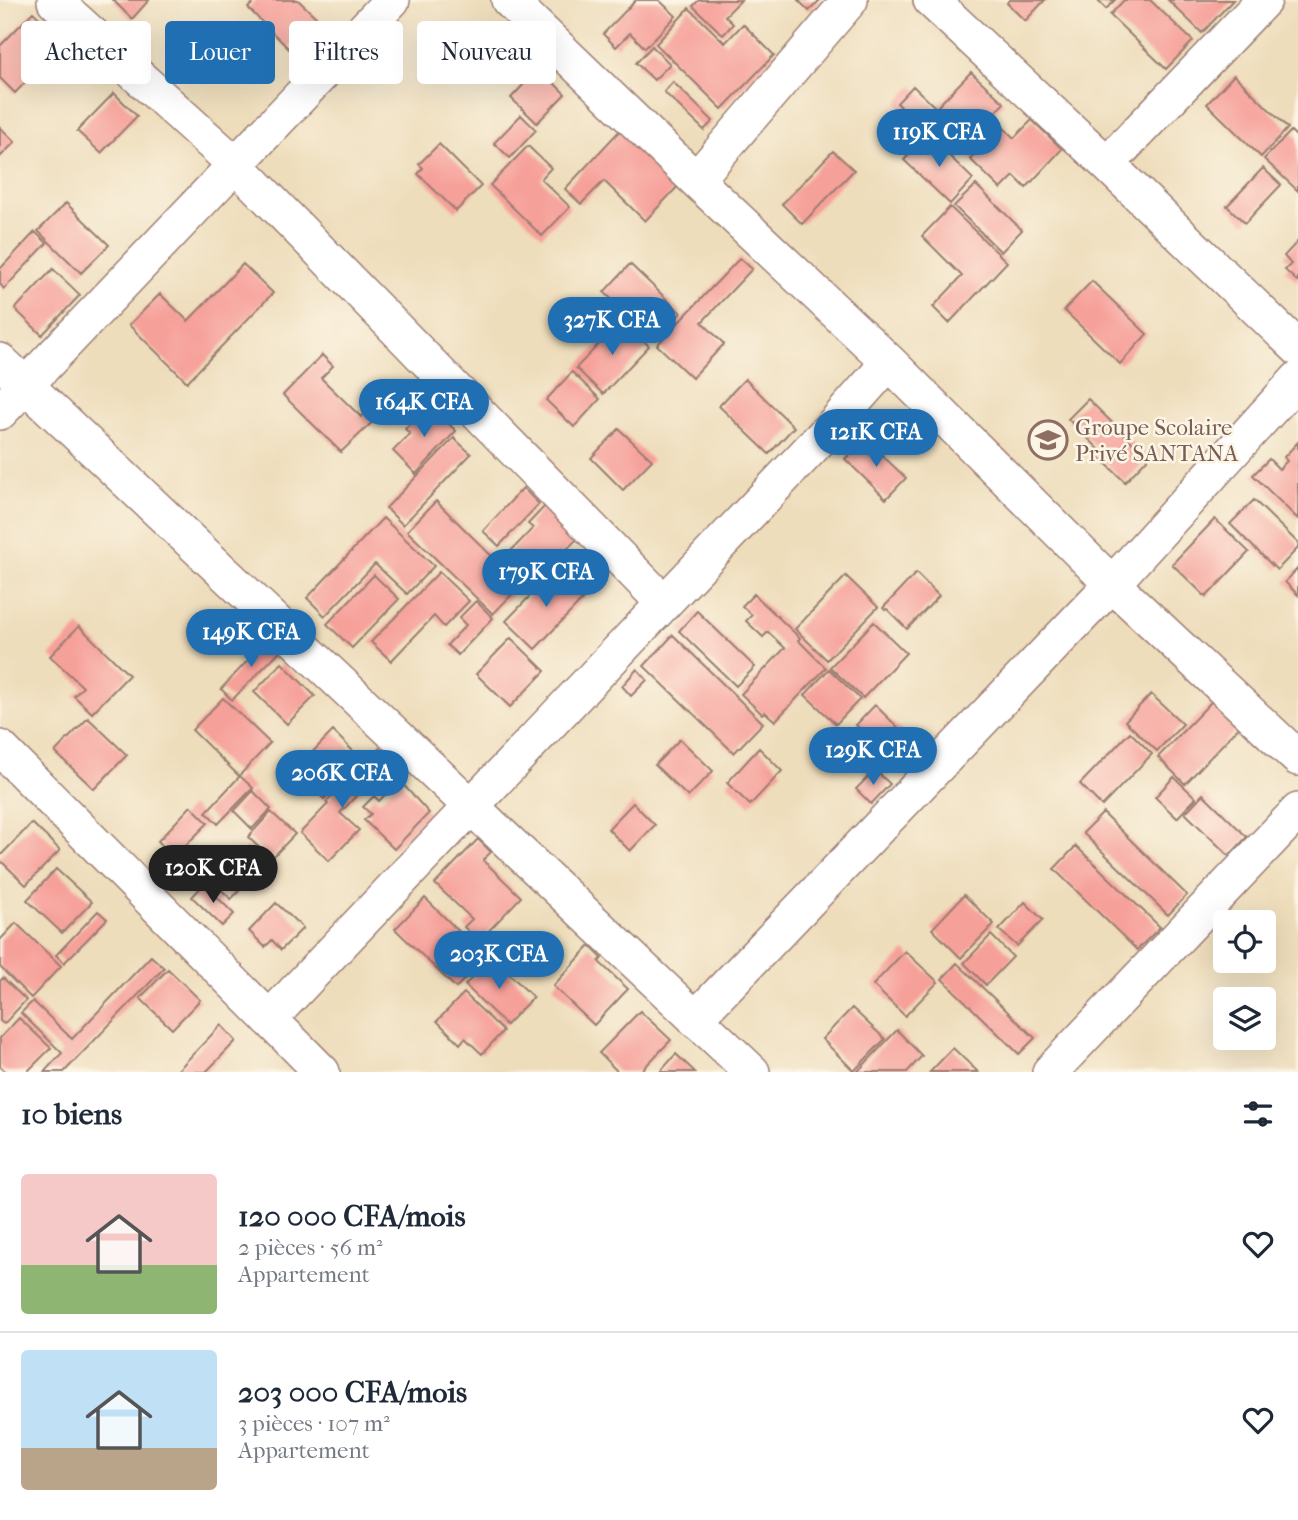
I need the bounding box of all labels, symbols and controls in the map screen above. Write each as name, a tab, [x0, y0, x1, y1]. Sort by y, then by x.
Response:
chip: Acheter	[21, 21, 151, 84]
chip: Louer	[165, 21, 275, 84]
chip: Filtres	[289, 21, 403, 84]
chip: Nouveau	[417, 21, 556, 84]
pin: 119K CFA	[867, 110, 1011, 169]
text: 119K CFA	[893, 118, 985, 145]
pin: 327K CFA	[540, 298, 684, 357]
text: 327K CFA	[564, 306, 660, 333]
pin: 164K CFA	[352, 380, 496, 439]
text: 164K CFA	[375, 388, 473, 415]
pin: 121K CFA	[804, 410, 948, 469]
place label: Groupe Scolaire Privé SANTANA	[1075, 414, 1240, 467]
text: 121K CFA	[830, 418, 922, 445]
school or university icon: Groupe Scolaire Privé SANTANA	[1027, 419, 1069, 461]
pin: 179K CFA	[474, 550, 618, 609]
text: 179K CFA	[498, 558, 594, 585]
pin: 149K CFA	[179, 610, 323, 669]
text: 149K CFA	[202, 618, 300, 645]
pin: 129K CFA	[801, 728, 945, 787]
text: 129K CFA	[825, 736, 921, 763]
pin: 206K CFA	[270, 750, 414, 810]
text: 206K CFA	[292, 759, 392, 786]
pin: 120K CFA	[141, 846, 285, 905]
text: 120K CFA	[165, 854, 261, 881]
map controls	[1213, 910, 1276, 1050]
button: locate	[1213, 910, 1276, 973]
pin: 203K CFA	[427, 932, 571, 991]
text: 203K CFA	[450, 940, 548, 967]
button: layers	[1213, 987, 1276, 1050]
icon: filters	[1239, 1095, 1277, 1133]
text: 10 biens	[21, 1097, 122, 1132]
text: 120 000 CFA/mois	[238, 1199, 466, 1234]
icon: home	[77, 1202, 161, 1286]
icon: heart	[1239, 1225, 1277, 1263]
text: 2 pièces · 56 m²	[238, 1234, 383, 1261]
text: Appartement	[238, 1261, 370, 1288]
text: 203 000 CFA/mois	[238, 1375, 467, 1410]
icon: home	[77, 1378, 161, 1462]
icon: heart	[1239, 1401, 1277, 1439]
text: 3 pièces · 107 m²	[238, 1410, 390, 1437]
text: Appartement	[238, 1437, 370, 1464]

